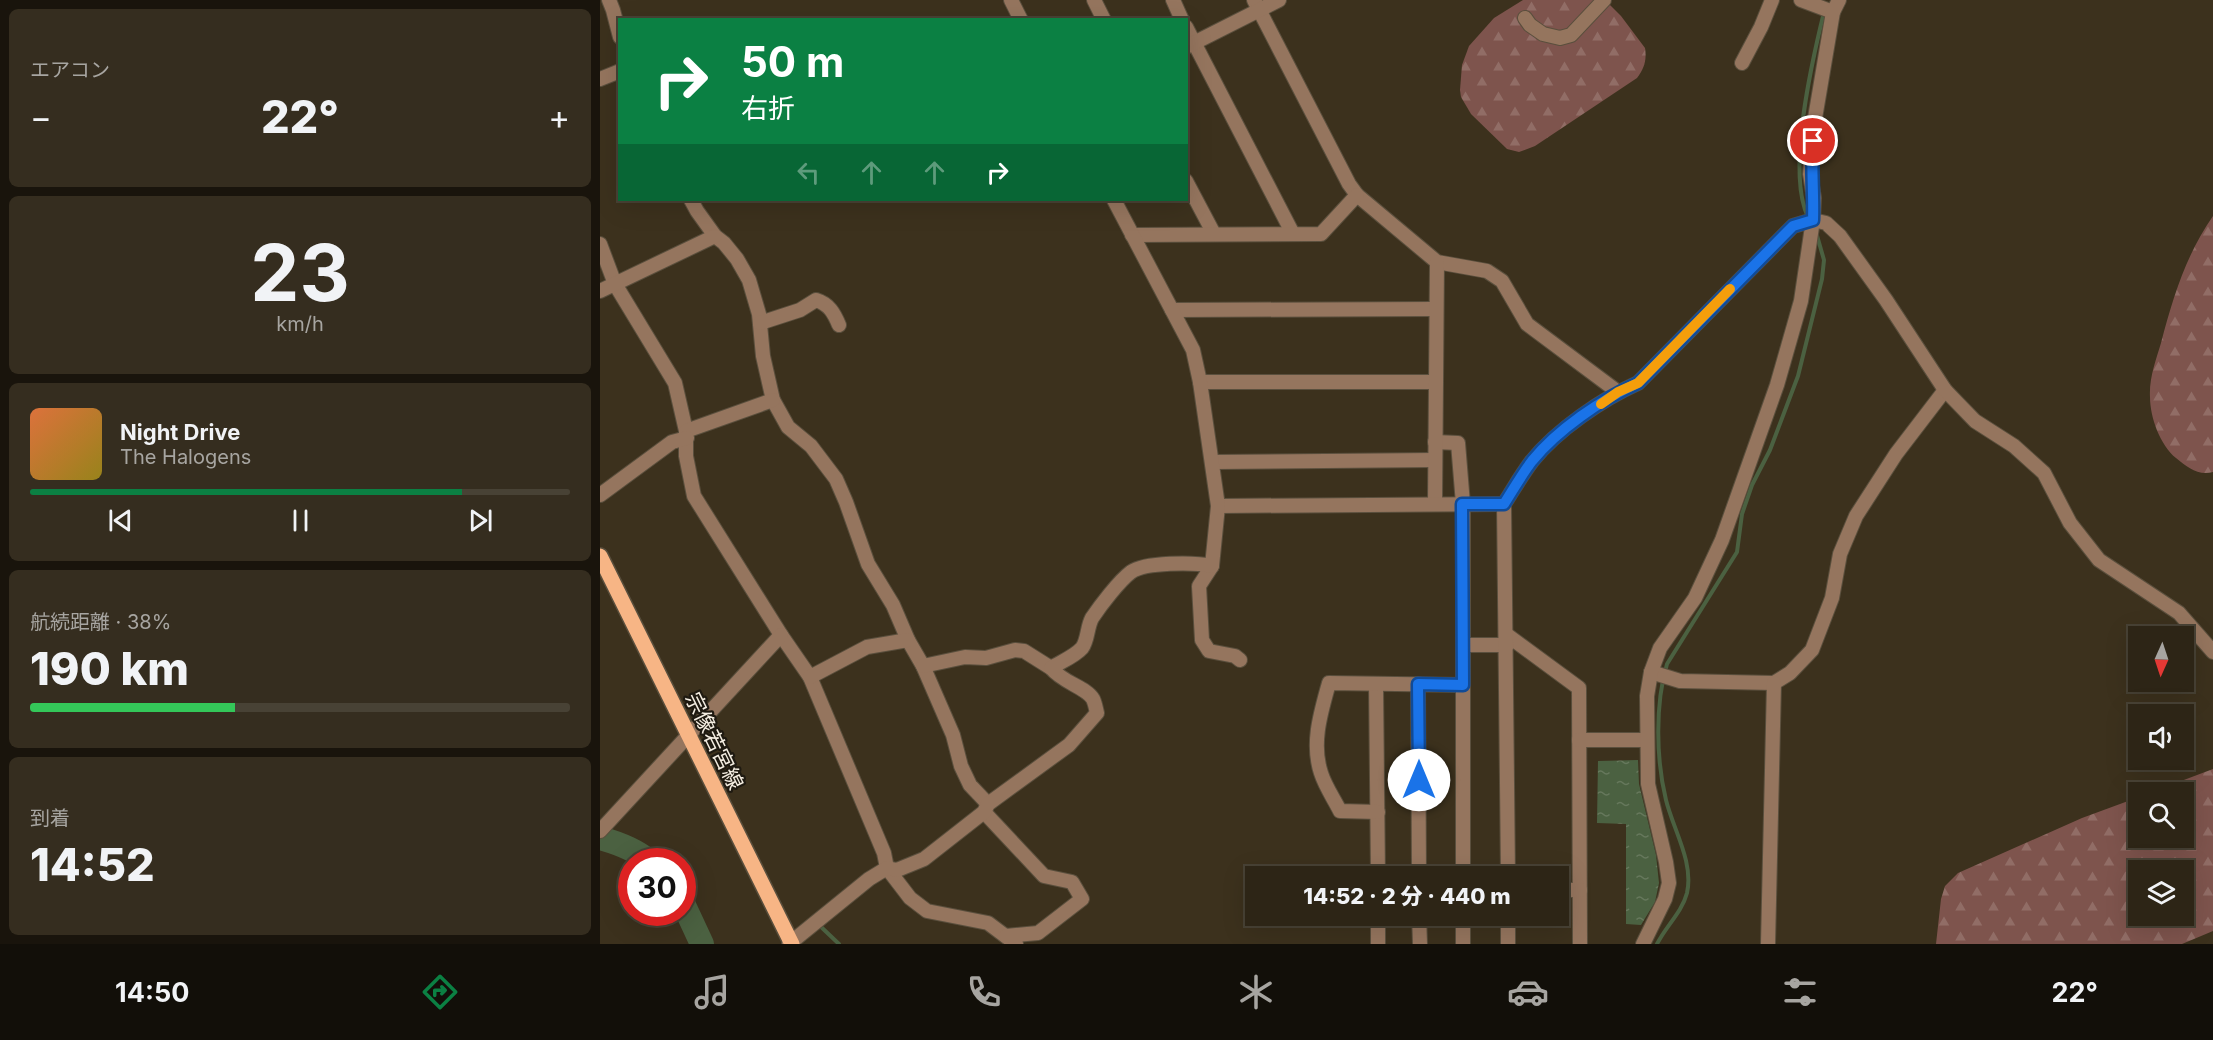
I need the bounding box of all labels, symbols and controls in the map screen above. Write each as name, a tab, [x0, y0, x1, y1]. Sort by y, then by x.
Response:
text: 50 m	[741, 36, 844, 87]
icon: right	[642, 42, 720, 120]
text: エアコン	[30, 58, 110, 82]
text: 22°	[261, 89, 339, 144]
text: 右折	[741, 92, 795, 125]
text: −	[30, 97, 52, 137]
text: +	[548, 97, 570, 137]
pin	[1787, 115, 1838, 166]
icon: arrive	[1796, 124, 1829, 157]
icon: left	[792, 156, 825, 189]
icon: ahead	[855, 156, 888, 189]
icon: ahead	[918, 156, 951, 189]
icon: right	[981, 156, 1014, 189]
text: 23	[250, 225, 350, 320]
text: km/h	[276, 312, 324, 336]
text: Night Drive	[120, 419, 240, 445]
text: The Halogens	[120, 445, 251, 469]
icon: previous	[104, 504, 137, 537]
icon: pause	[284, 504, 317, 537]
icon: next	[464, 504, 497, 537]
text: 航続距離 · 38%	[30, 610, 171, 634]
north arrow	[2128, 626, 2194, 692]
map controls	[2128, 626, 2194, 926]
text: 190 km	[30, 641, 189, 696]
street label: 宗像若宮線	[680, 688, 749, 793]
button: sound	[2128, 704, 2194, 770]
position arrow	[1387, 748, 1451, 812]
button: search	[2128, 782, 2194, 848]
text: 到着	[30, 806, 70, 830]
text: 14:52	[30, 837, 155, 892]
speed limit sign: 30	[618, 848, 696, 926]
button: layers	[2128, 860, 2194, 926]
text: 14:52 · 2 分 · 440 m	[1303, 883, 1511, 909]
icon: directions	[419, 971, 461, 1013]
icon: music	[691, 971, 733, 1013]
icon: phone	[963, 971, 1005, 1013]
icon: climate	[1235, 971, 1277, 1013]
icon: car	[1507, 971, 1549, 1013]
icon: filters	[1779, 971, 1821, 1013]
text: 14:50	[115, 976, 189, 1009]
text: 22°	[2052, 976, 2098, 1009]

